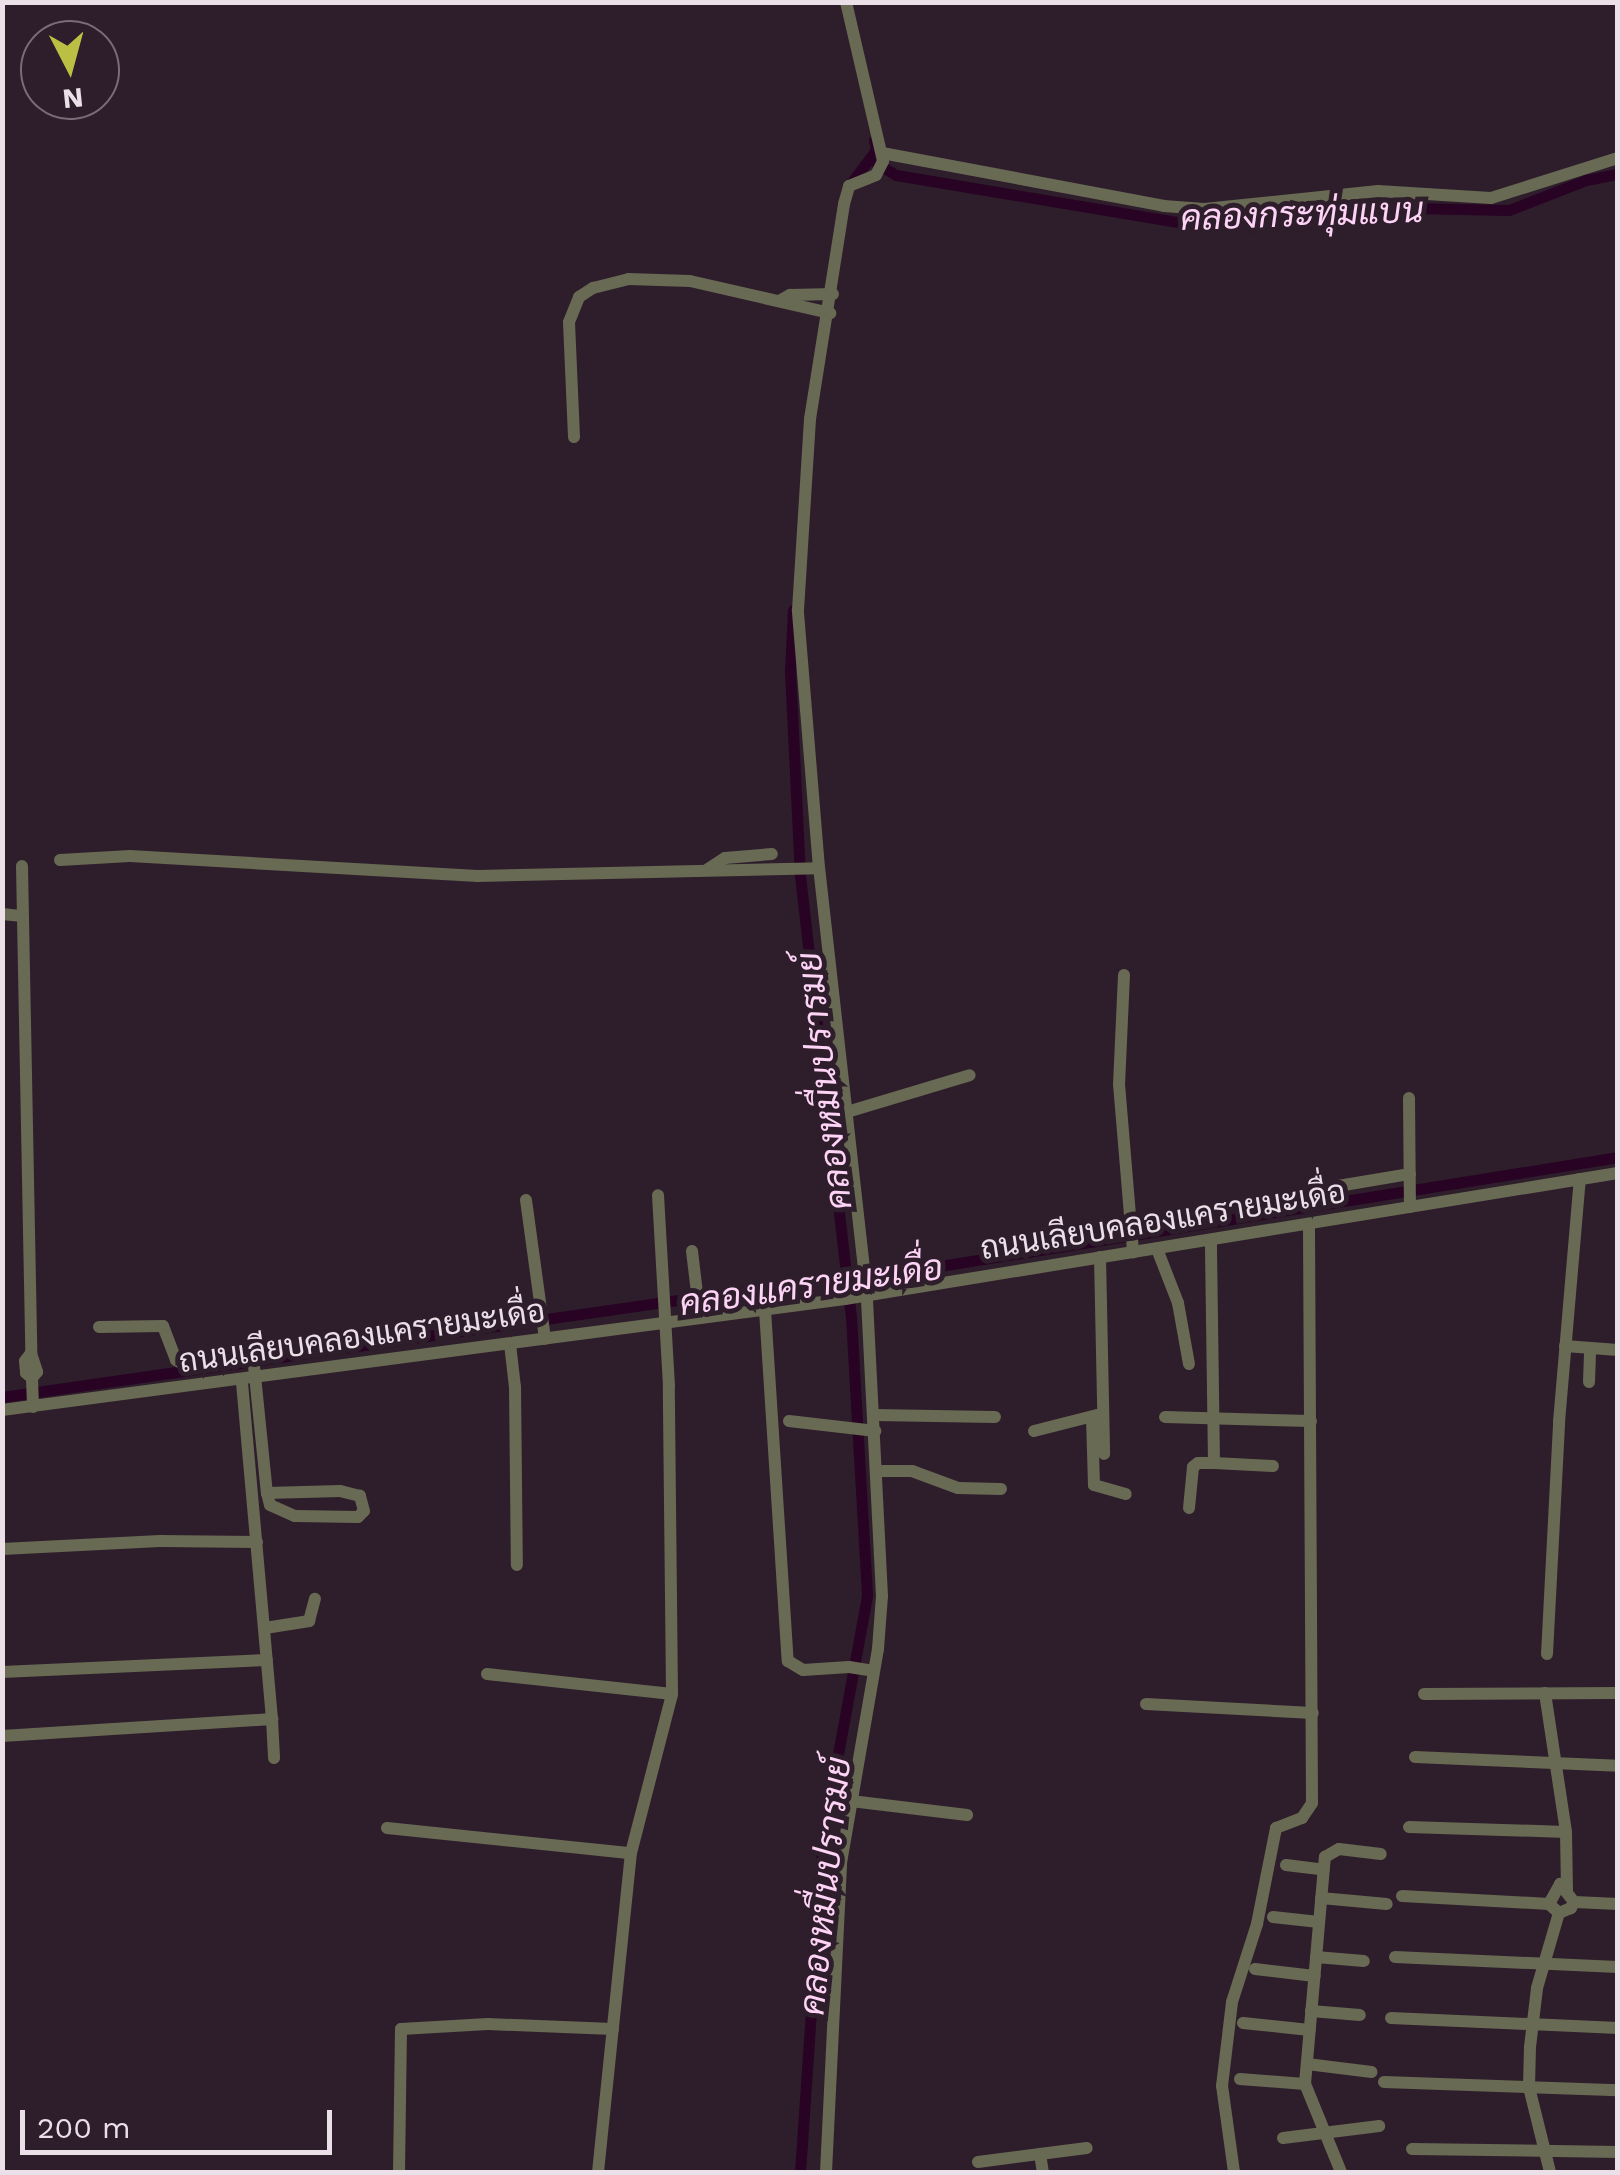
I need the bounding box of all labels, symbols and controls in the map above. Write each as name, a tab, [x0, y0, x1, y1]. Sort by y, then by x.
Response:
north arrow	[20, 20, 120, 120]
text: N	[61, 81, 85, 116]
water label: คลองกระทุ่มแบน	[1180, 189, 1424, 239]
water label: คลองหมื่นปรารมย์	[787, 950, 861, 1212]
street label: ถนนเลียบคลองแครายมะเดื่อ	[978, 1172, 1348, 1268]
water label: คลองแครายมะเดื่อ	[677, 1246, 945, 1324]
street label: ถนนเลียบคลองแครายมะเดื่อ	[176, 1291, 548, 1381]
water label: คลองหมื่นปรารมย์	[791, 1755, 859, 2017]
scale bar	[25, 2090, 338, 2152]
text: 200 m	[37, 2110, 131, 2145]

